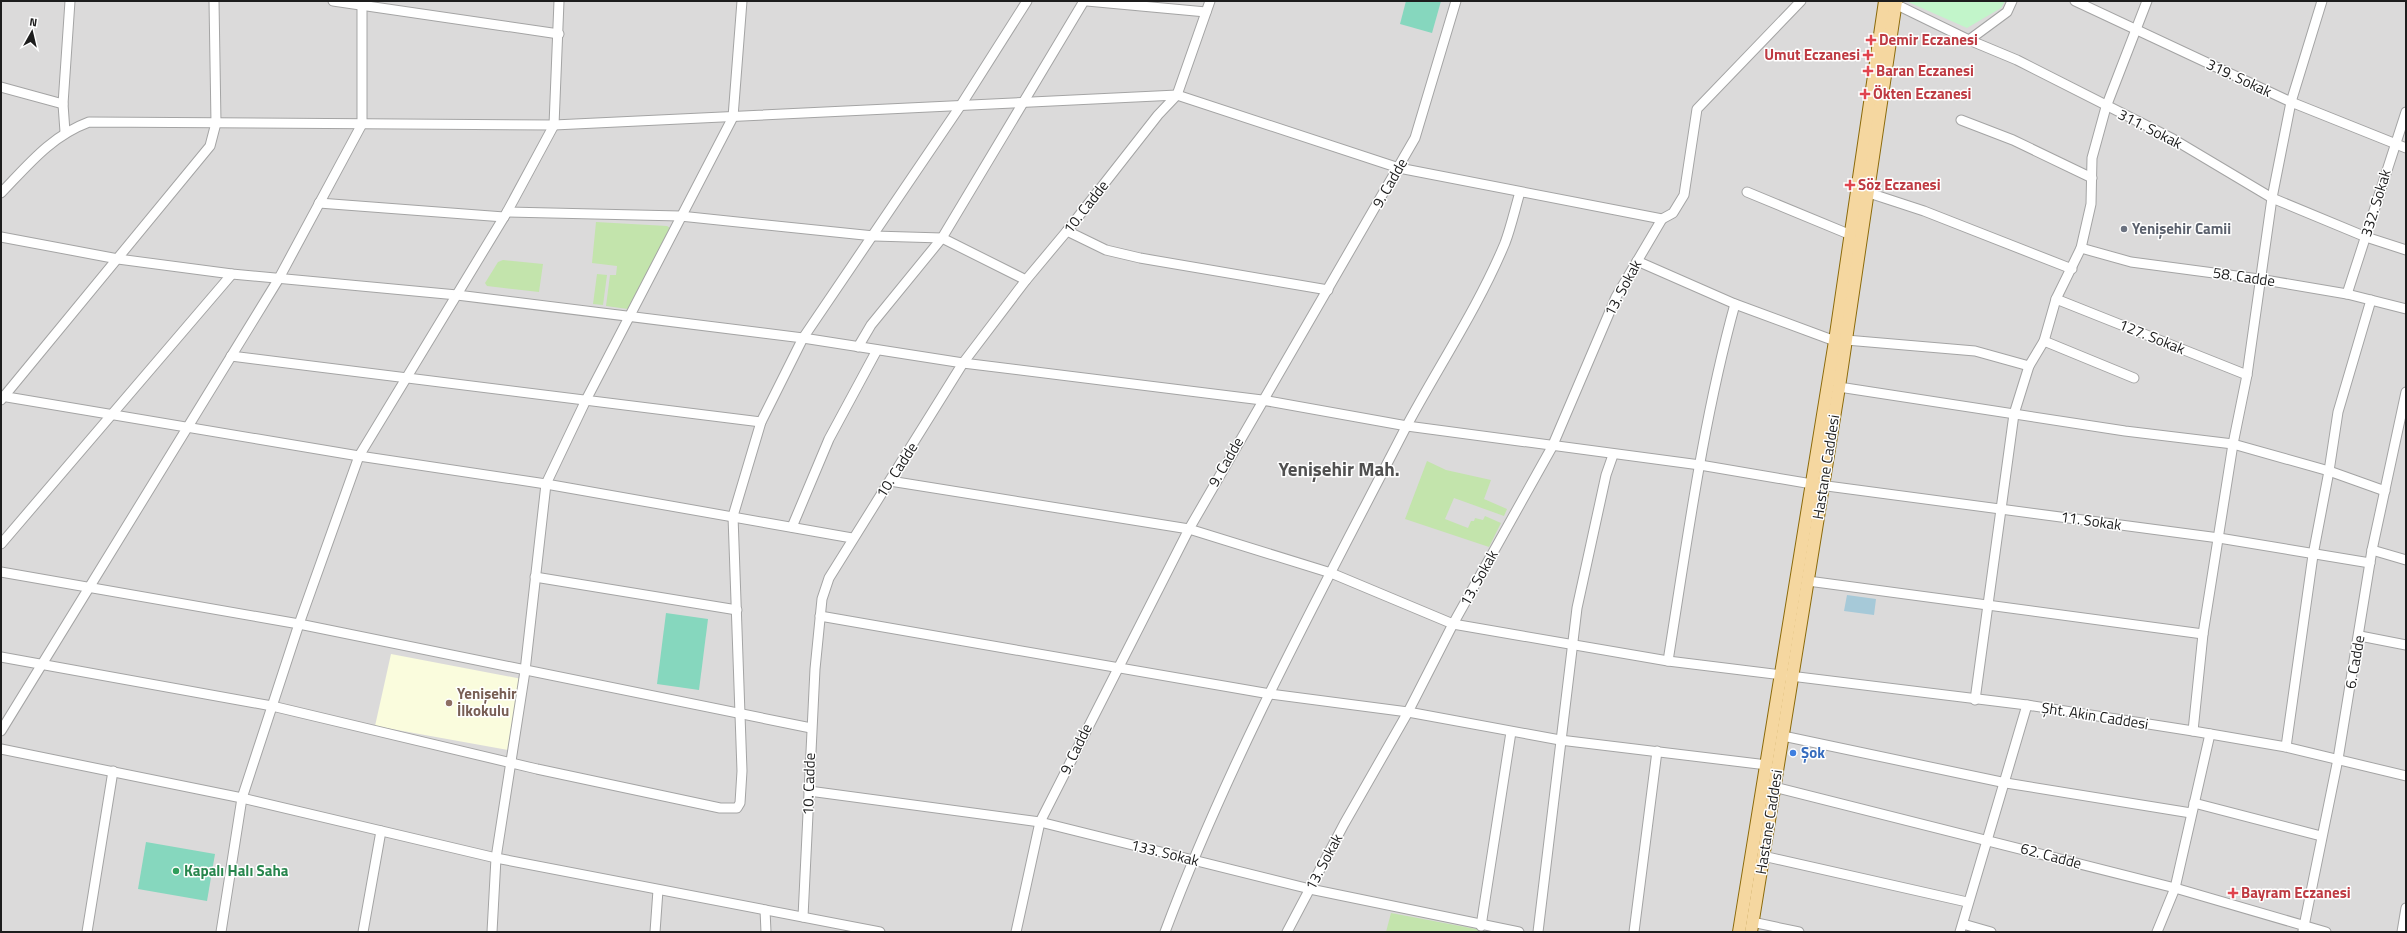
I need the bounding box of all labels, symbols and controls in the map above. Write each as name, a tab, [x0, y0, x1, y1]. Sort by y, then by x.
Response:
north arrow	[12, 12, 52, 52]
text: N	[29, 14, 38, 31]
place label: Demir Eczanesi	[1879, 28, 1978, 51]
marker: Demir Eczanesi	[1866, 35, 1876, 45]
place label: Umut Eczanesi	[1764, 43, 1860, 66]
marker: Umut Eczanesi	[1863, 50, 1873, 60]
street label: 319. Sokak	[2203, 52, 2276, 103]
place label: Baran Eczanesi	[1876, 59, 1974, 82]
marker: Baran Eczanesi	[1863, 66, 1873, 76]
place label: Ökten Eczanesi	[1873, 82, 1972, 105]
marker: Ökten Eczanesi	[1860, 89, 1870, 99]
street label: 311. Sokak	[2114, 102, 2186, 155]
street label: 9. Cadde	[1366, 154, 1413, 212]
street label: 332. Sokak	[2354, 166, 2397, 240]
place label: Söz Eczanesi	[1858, 173, 1941, 196]
street label: 10. Cadde	[1057, 175, 1114, 238]
marker: Söz Eczanesi	[1845, 180, 1855, 190]
place label: Yenişehir Camii	[2132, 217, 2231, 240]
marker: Yenişehir Camii	[2119, 224, 2129, 234]
street label: 13. Sokak	[1598, 255, 1647, 320]
street label: 58. Cadde	[2212, 261, 2277, 292]
street label: 127. Sokak	[2116, 313, 2189, 360]
street label: Hastane Caddesi	[1806, 413, 1845, 521]
street label: 9. Cadde	[1202, 433, 1249, 491]
street label: 10. Cadde	[870, 437, 923, 502]
district label: Yenişehir Mah.	[1278, 454, 1400, 483]
street label: 11. Sokak	[2059, 505, 2123, 536]
street label: 13. Sokak	[1454, 545, 1503, 610]
street label: 6. Cadde	[2338, 633, 2371, 691]
place label: Yenişehir İlkokulu	[457, 682, 517, 722]
street label: Şht. Akin Caddesi	[2040, 696, 2150, 735]
marker: Yenişehir İlkokulu	[444, 698, 454, 708]
street label: 9. Cadde	[1053, 719, 1098, 778]
place label: Şok	[1801, 741, 1825, 764]
marker: Şok	[1788, 748, 1798, 758]
street label: 10. Cadde	[796, 752, 821, 816]
street label: Hastane Caddesi	[1749, 768, 1788, 876]
street label: 13. Sokak	[1299, 829, 1348, 894]
street label: 133. Sokak	[1129, 833, 1202, 872]
street label: 62. Cadde	[2018, 836, 2084, 875]
place label: Kapalı Halı Saha	[184, 859, 289, 882]
marker: Kapalı Halı Saha	[171, 866, 181, 876]
place label: Bayram Eczanesi	[2241, 881, 2351, 904]
marker: Bayram Eczanesi	[2228, 888, 2238, 898]

